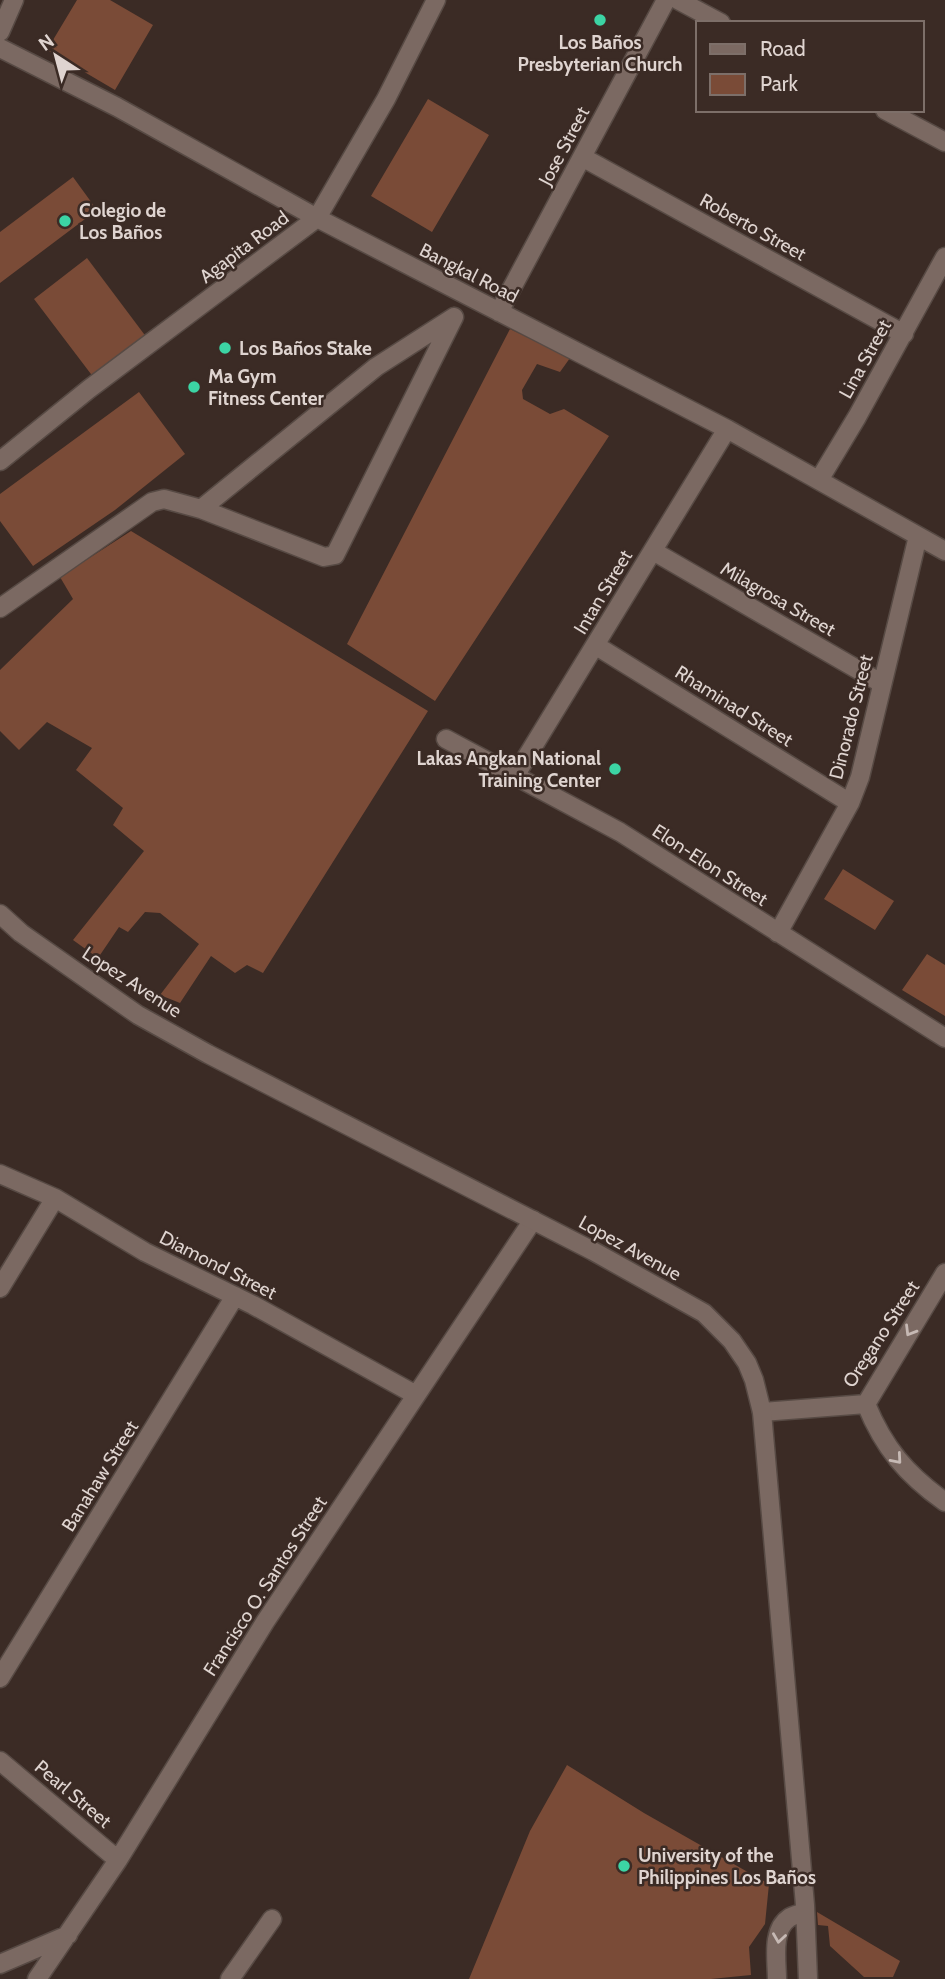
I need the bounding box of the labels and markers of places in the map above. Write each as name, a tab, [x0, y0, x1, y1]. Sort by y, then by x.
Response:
marker: Los Baños Presbyterian Church	[592, 12, 608, 28]
place label: Los Baños Presbyterian Church	[518, 31, 682, 76]
place label: Colegio de Los Baños	[79, 199, 166, 244]
marker: Colegio de Los Baños	[57, 213, 73, 229]
place label: Los Baños Stake	[239, 337, 372, 360]
marker: Los Baños Stake	[217, 340, 233, 356]
place label: Ma Gym Fitness Center	[208, 365, 324, 410]
marker: Ma Gym Fitness Center	[186, 379, 202, 395]
place label: Lakas Angkan National Training Center	[416, 747, 602, 792]
marker: Lakas Angkan National Training Center	[607, 761, 623, 777]
place label: University of the Philippines Los Baños	[638, 1844, 816, 1889]
marker: University of the Philippines Los Baños	[616, 1858, 632, 1874]

